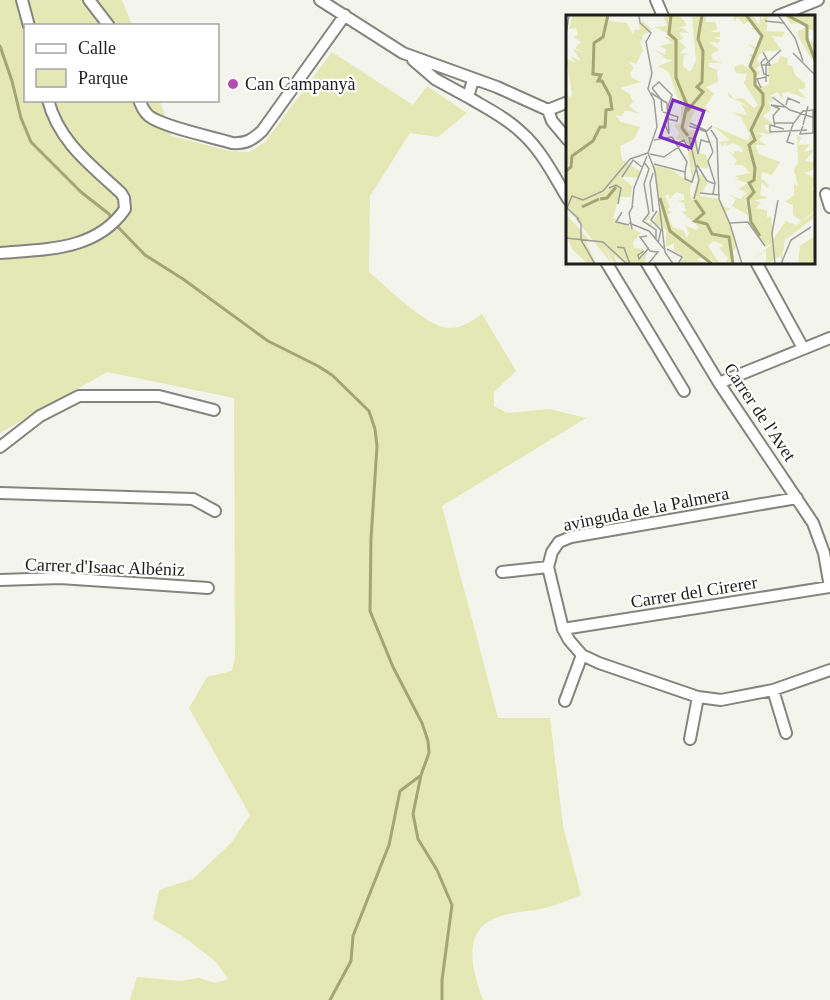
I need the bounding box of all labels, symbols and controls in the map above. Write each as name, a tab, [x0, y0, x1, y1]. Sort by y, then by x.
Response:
inset map	[566, 15, 815, 264]
legend	[24, 24, 219, 102]
text: Calle	[78, 38, 116, 58]
text: Parque	[78, 68, 128, 88]
place label: Can Campanyà	[245, 74, 355, 94]
marker: Can Campanyà	[226, 77, 240, 91]
street label: Carrer de l'Avet	[720, 359, 800, 465]
street label: avinguda de la Palmera	[561, 483, 731, 535]
street label: Carrer d'Isaac Albéniz	[25, 554, 185, 580]
street label: Carrer del Cirerer	[629, 572, 759, 612]

